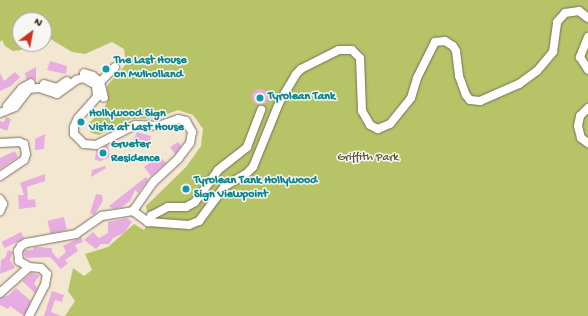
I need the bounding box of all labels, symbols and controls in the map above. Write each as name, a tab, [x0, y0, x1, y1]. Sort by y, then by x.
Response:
north arrow	[12, 12, 52, 52]
text: N	[32, 16, 44, 30]
place label: The Last House on Mulholland	[114, 55, 187, 83]
marker: The Last House on Mulholland	[101, 64, 111, 74]
place label: Tyrolean Tank	[268, 91, 335, 105]
marker: Tyrolean Tank	[255, 93, 265, 103]
place label: Hollywood Sign Vista at Last House	[89, 108, 184, 136]
marker: Hollywood Sign Vista at Last House	[76, 117, 86, 127]
place label: Grueter Residence	[111, 139, 160, 167]
marker: Grueter Residence	[98, 148, 108, 158]
park label: Griffith Park	[337, 152, 399, 166]
place label: Tyrolean Tank Hollywood Sign Viewpoint	[194, 175, 317, 203]
marker: Tyrolean Tank Hollywood Sign Viewpoint	[181, 184, 191, 194]

